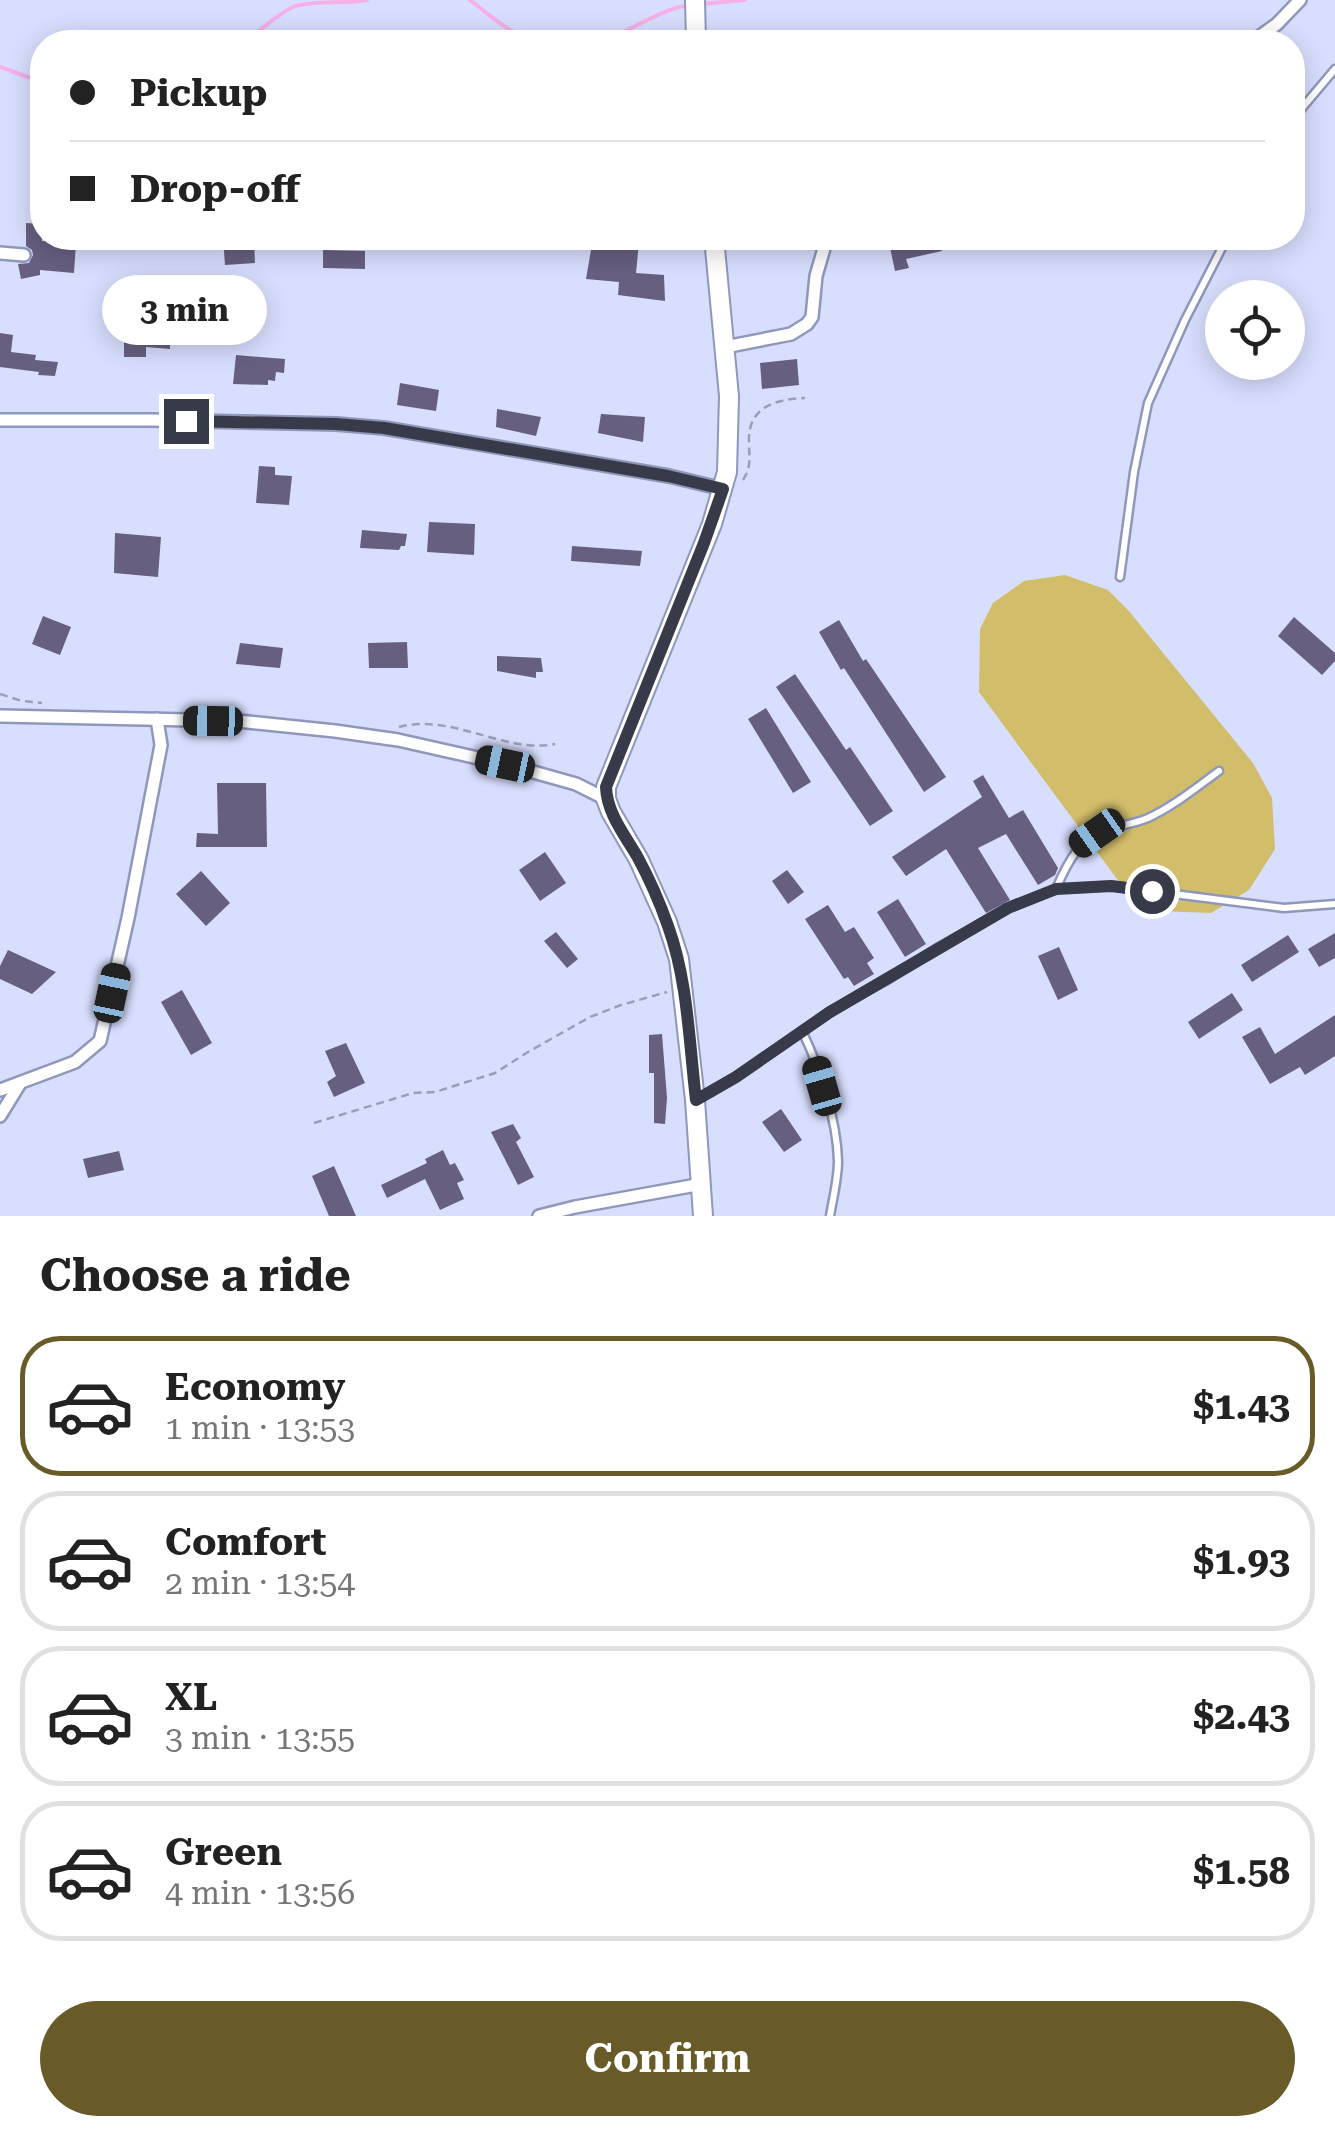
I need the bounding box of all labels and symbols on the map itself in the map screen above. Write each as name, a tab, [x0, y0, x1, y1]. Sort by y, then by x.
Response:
callout: 3 min	[104, 276, 268, 346]
route end	[164, 399, 209, 444]
car	[183, 705, 243, 737]
car	[473, 743, 537, 785]
car	[1064, 804, 1130, 862]
route start	[1130, 869, 1175, 914]
car	[91, 961, 133, 1025]
car	[799, 1053, 845, 1119]

